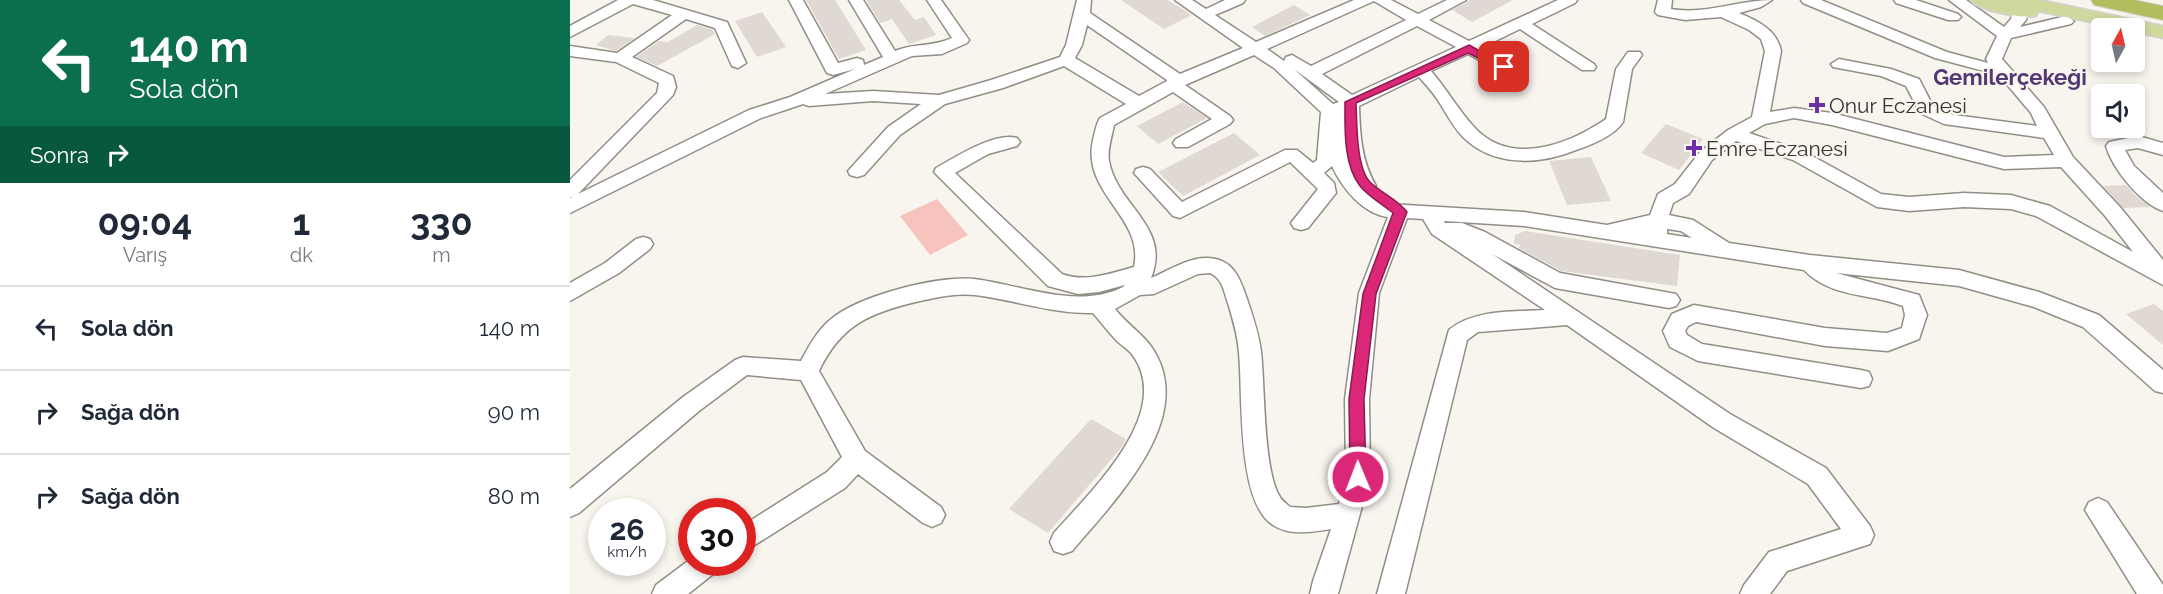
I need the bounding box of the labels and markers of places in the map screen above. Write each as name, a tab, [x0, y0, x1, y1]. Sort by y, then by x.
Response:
pin	[1478, 41, 1529, 92]
place label: Onur Eczanesi	[1829, 93, 1967, 118]
marker: Onur Eczanesi	[1810, 98, 1824, 112]
place label: Emre Eczanesi	[1706, 136, 1848, 161]
marker: Emre Eczanesi	[1687, 141, 1701, 155]

